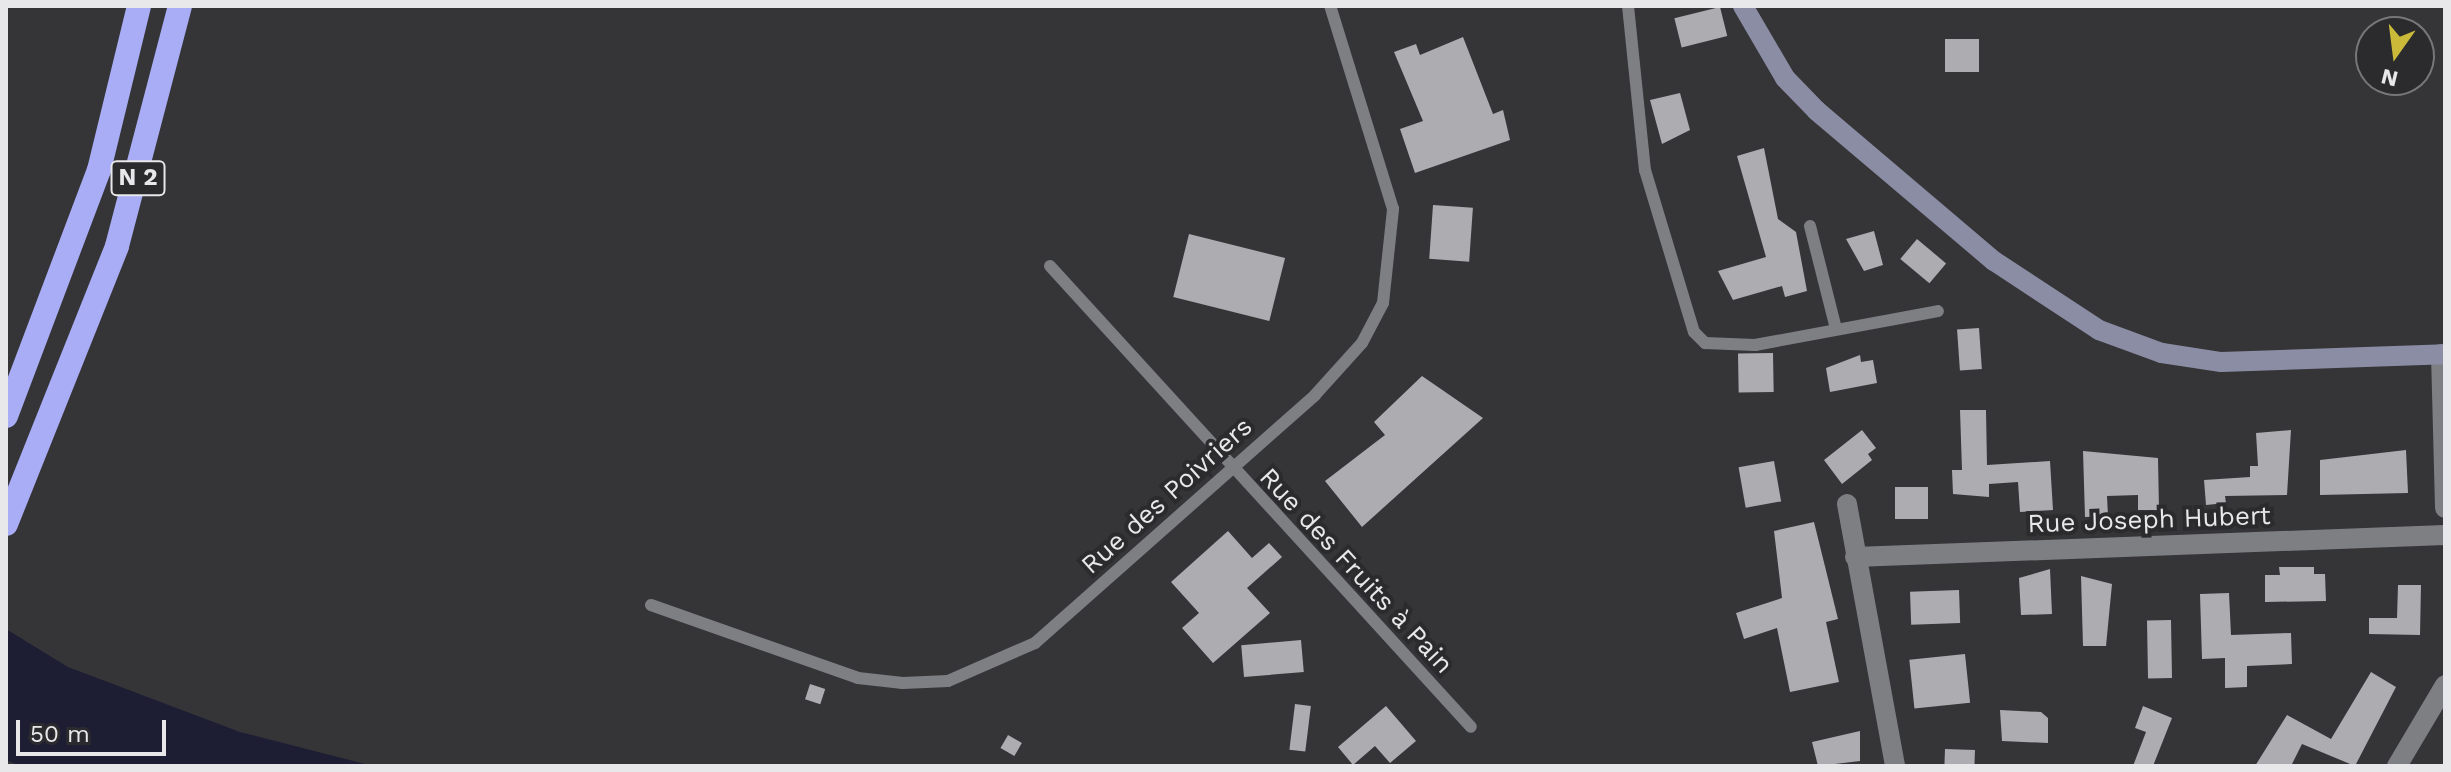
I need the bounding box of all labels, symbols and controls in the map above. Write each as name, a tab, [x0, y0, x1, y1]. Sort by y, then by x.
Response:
north arrow	[2355, 16, 2435, 96]
text: N	[2379, 64, 2400, 92]
road number: N 2	[110, 158, 166, 198]
street label: Rue des Poivriers	[1075, 411, 1259, 581]
street label: Rue des Fruits à Pain	[1253, 462, 1459, 680]
street label: Rue Joseph Hubert	[2027, 500, 2271, 540]
scale bar	[20, 704, 170, 754]
text: 50 m	[30, 720, 90, 748]

